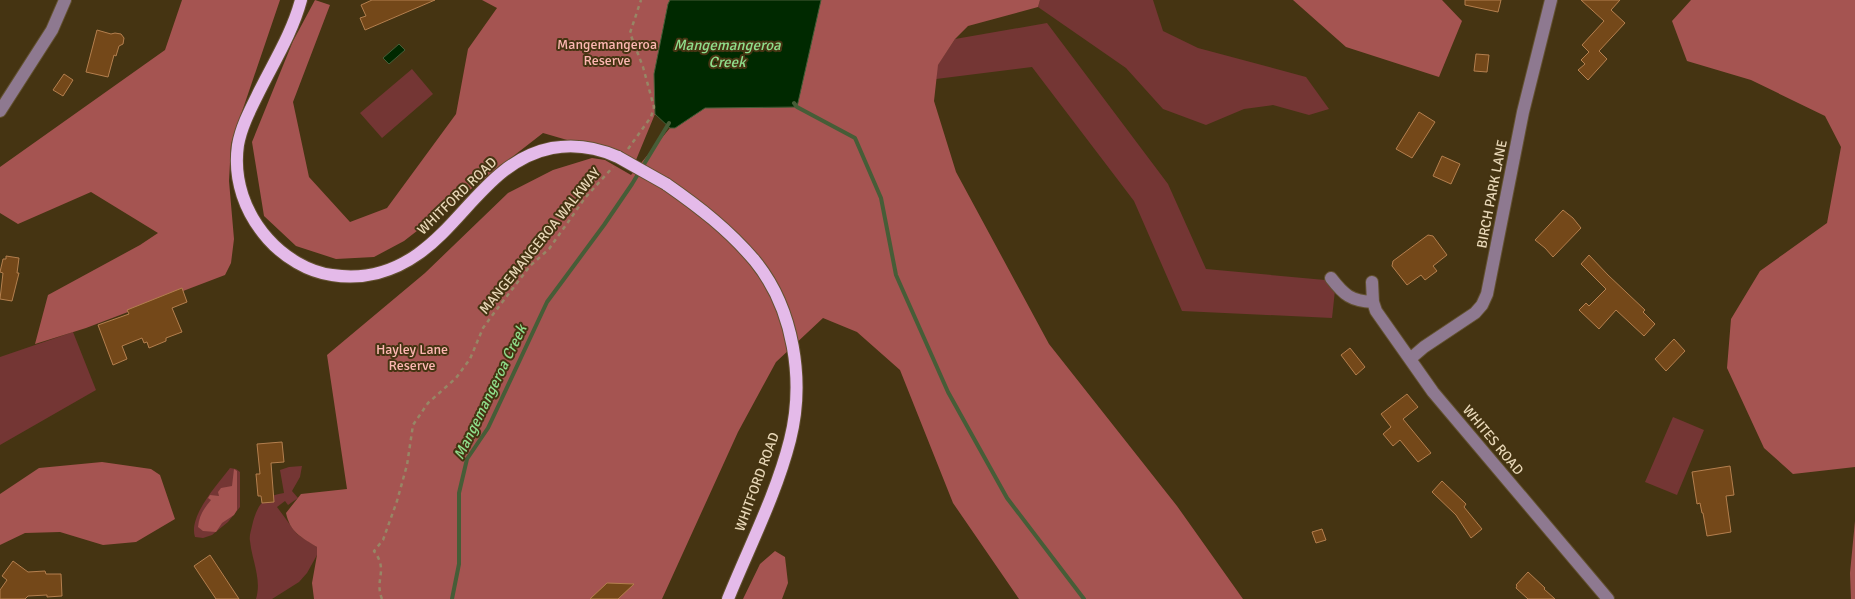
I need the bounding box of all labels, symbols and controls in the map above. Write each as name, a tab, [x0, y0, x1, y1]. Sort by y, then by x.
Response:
park label: Mangemangeroa Reserve	[557, 36, 657, 69]
water label: Mangemangeroa Creek	[673, 36, 781, 71]
street label: BIRCH PARK LANE	[1473, 138, 1511, 250]
street label: WHITFORD ROAD	[414, 154, 500, 238]
street label: MANGEMANGEROA WALKWAY	[476, 164, 604, 318]
water label: Mangemangeroa Creek	[450, 321, 531, 462]
park label: Hayley Lane Reserve	[376, 341, 448, 374]
street label: WHITES ROAD	[1459, 402, 1527, 478]
street label: WHITFORD ROAD	[731, 430, 783, 534]

